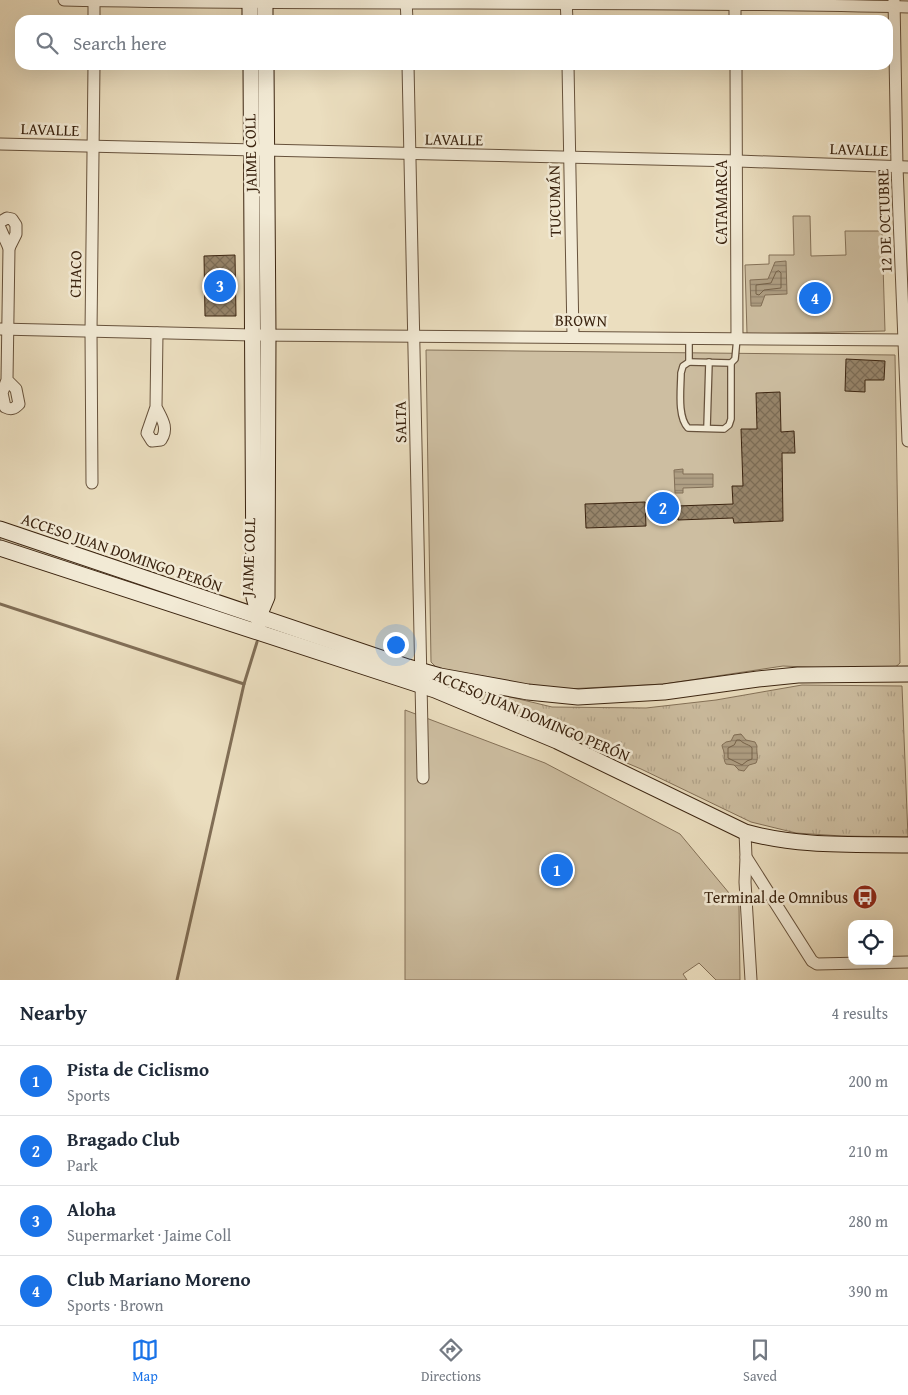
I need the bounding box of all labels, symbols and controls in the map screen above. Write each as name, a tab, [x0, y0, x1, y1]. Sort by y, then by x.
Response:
search box	[15, 15, 893, 70]
icon: search	[33, 29, 61, 57]
text: Search here	[73, 29, 167, 57]
street label: JAIME COLL	[237, 113, 263, 194]
street label: LAVALLE	[20, 116, 80, 142]
street label: LAVALLE	[425, 126, 483, 152]
street label: LAVALLE	[829, 136, 889, 162]
street label: CATAMARCA	[709, 159, 733, 244]
street label: TUCUMÁN	[541, 164, 567, 237]
street label: 12 DE OCTUBRE	[870, 168, 898, 274]
street label: CHACO	[63, 250, 87, 298]
pin: 3	[204, 267, 236, 305]
pin: 4	[799, 279, 831, 317]
street label: BROWN	[555, 308, 608, 332]
street label: SALTA	[388, 400, 412, 443]
pin: 2	[647, 489, 679, 527]
street label: ACCESO JUAN DOMINGO PERÓN	[18, 506, 226, 598]
street label: JAIME COLL	[235, 517, 261, 599]
your location	[383, 632, 409, 658]
street label: ACCESO JUAN DOMINGO PERÓN	[430, 663, 634, 768]
pin: 1	[541, 851, 573, 889]
bus stop icon: Terminal de Omnibus	[852, 884, 878, 910]
place label: Terminal de Omnibus	[704, 885, 848, 909]
map controls	[848, 920, 893, 965]
button: locate	[848, 920, 893, 965]
text: Nearby	[20, 997, 87, 1028]
text: 4 results	[831, 1001, 888, 1025]
text: Pista de Ciclismo	[67, 1055, 209, 1083]
text: 1	[32, 1069, 40, 1093]
text: 200 m	[848, 1069, 888, 1093]
text: Sports	[67, 1083, 110, 1107]
text: Bragado Club	[67, 1125, 180, 1153]
text: 2	[32, 1139, 40, 1163]
text: 210 m	[848, 1139, 888, 1163]
text: Park	[67, 1153, 98, 1177]
text: Aloha	[67, 1195, 116, 1223]
text: 3	[32, 1209, 40, 1233]
text: 280 m	[848, 1209, 888, 1233]
text: Supermarket · Jaime Coll	[67, 1223, 231, 1247]
text: Club Mariano Moreno	[67, 1265, 251, 1293]
text: 4	[32, 1279, 40, 1303]
text: 390 m	[848, 1279, 888, 1303]
text: Sports · Brown	[67, 1293, 164, 1317]
tab: Map	[131, 1336, 159, 1386]
tab: Directions	[421, 1336, 481, 1386]
tab: Saved	[743, 1336, 777, 1386]

